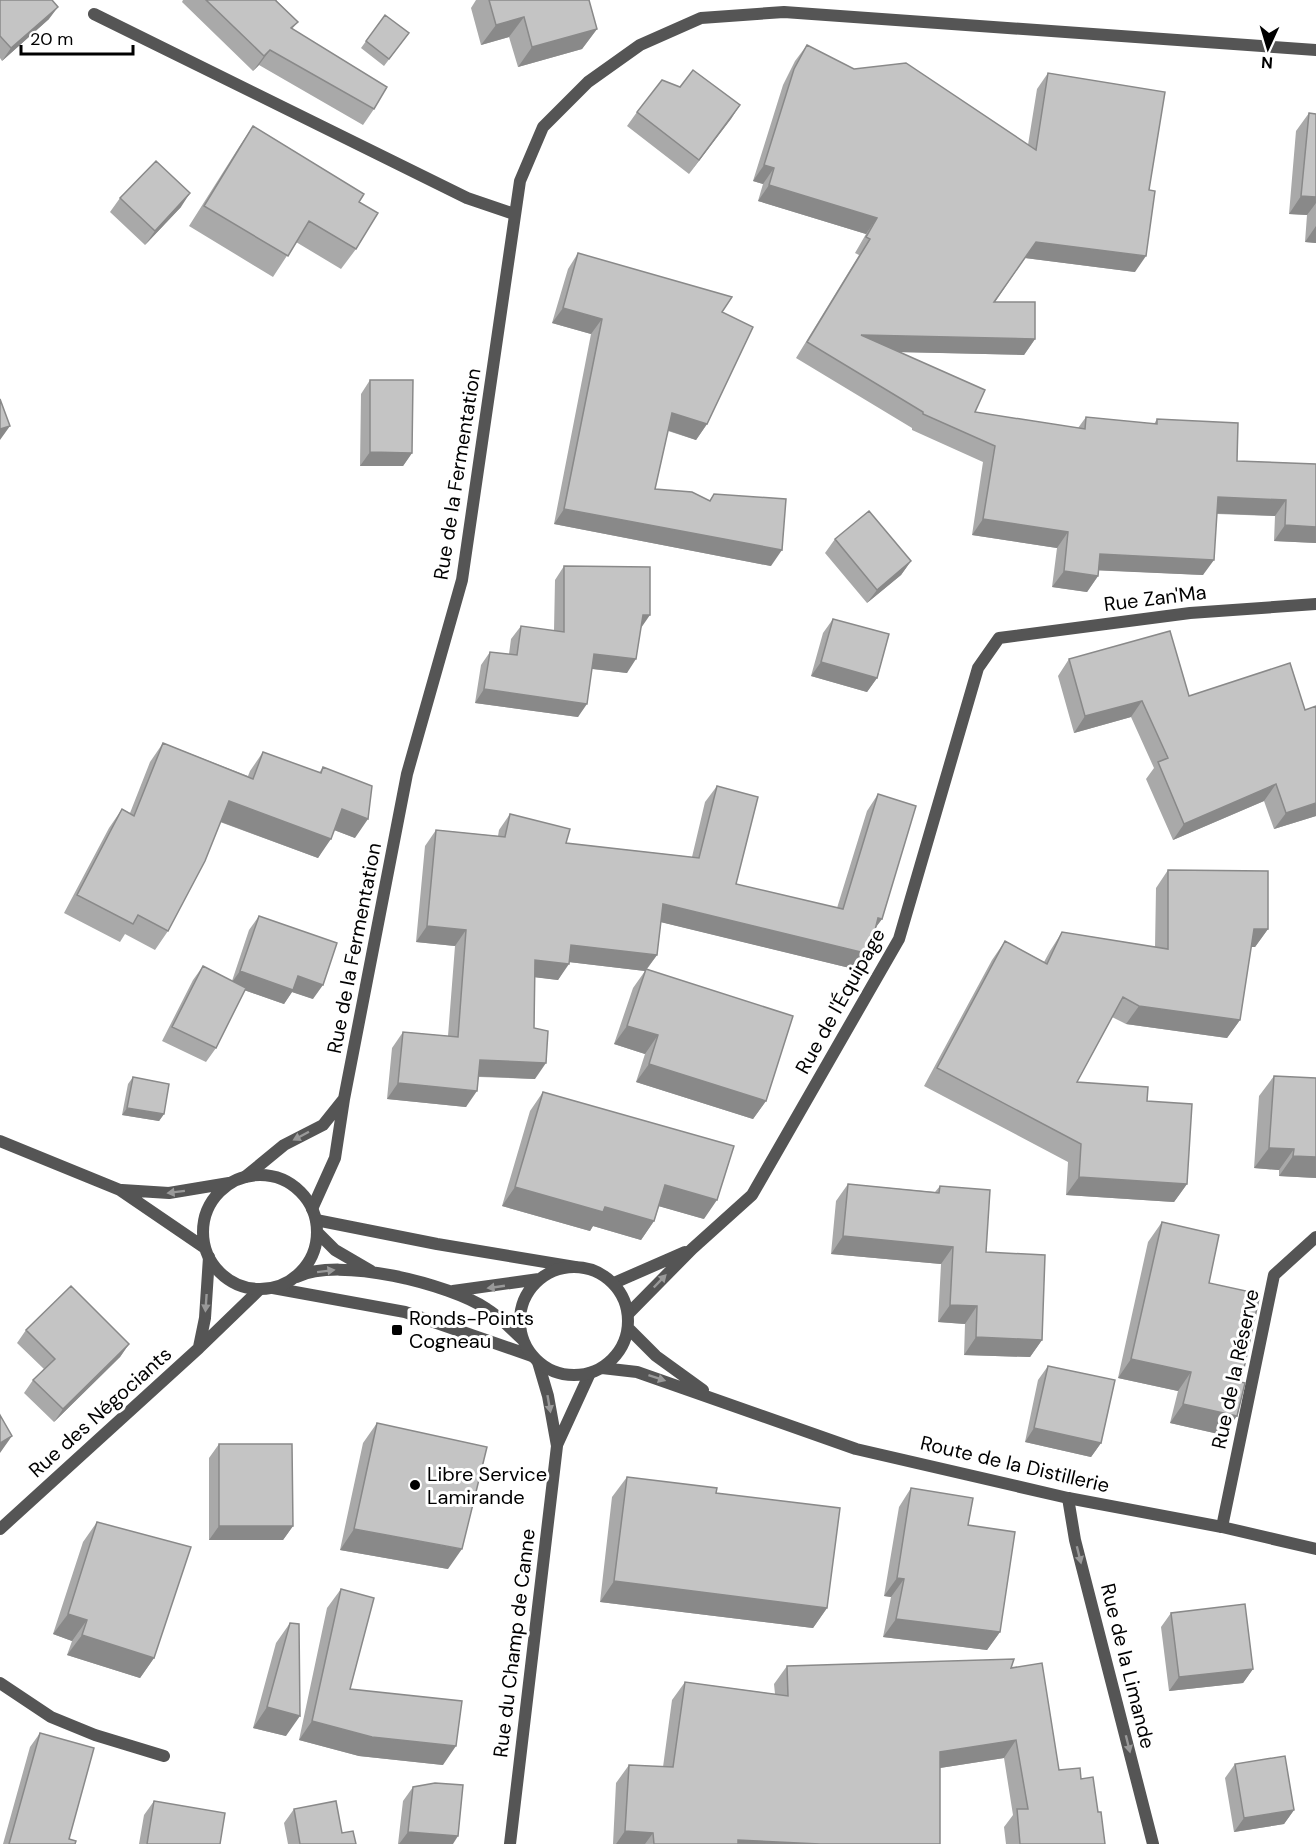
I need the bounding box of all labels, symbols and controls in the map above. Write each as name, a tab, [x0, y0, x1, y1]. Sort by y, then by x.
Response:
scale bar	[21, 18, 134, 56]
north arrow	[1238, 18, 1298, 78]
text: 20 m	[30, 27, 73, 51]
text: N	[1260, 52, 1274, 73]
street label: Rue de la Fermentation	[427, 366, 487, 582]
street label: Rue Zan'Ma	[1102, 579, 1208, 617]
street label: Rue de la Fermentation	[321, 840, 387, 1056]
street label: Rue de l'Équipage	[789, 924, 891, 1078]
one-way arrow	[292, 1131, 309, 1141]
one-way arrow	[166, 1187, 185, 1196]
one-way arrow	[317, 1267, 336, 1276]
one-way arrow	[653, 1274, 667, 1289]
one-way arrow	[486, 1282, 505, 1291]
street label: Rue de la Réserve	[1205, 1287, 1265, 1451]
one-way arrow	[201, 1293, 211, 1312]
place label: Ronds-Points Cogneau	[409, 1305, 534, 1354]
marker: Ronds-Points Cogneau	[390, 1323, 404, 1337]
street label: Rue des Négociants	[23, 1341, 177, 1483]
one-way arrow	[648, 1374, 666, 1384]
one-way arrow	[545, 1395, 554, 1414]
street label: Route de la Distillerie	[918, 1430, 1112, 1498]
place label: Libre Service Lamirande	[427, 1461, 547, 1510]
marker: Libre Service Lamirande	[408, 1478, 422, 1492]
street label: Rue du Champ de Canne	[487, 1527, 541, 1759]
one-way arrow	[1075, 1546, 1084, 1564]
street label: Rue de la Limande	[1095, 1581, 1161, 1751]
one-way arrow	[1123, 1735, 1133, 1753]

